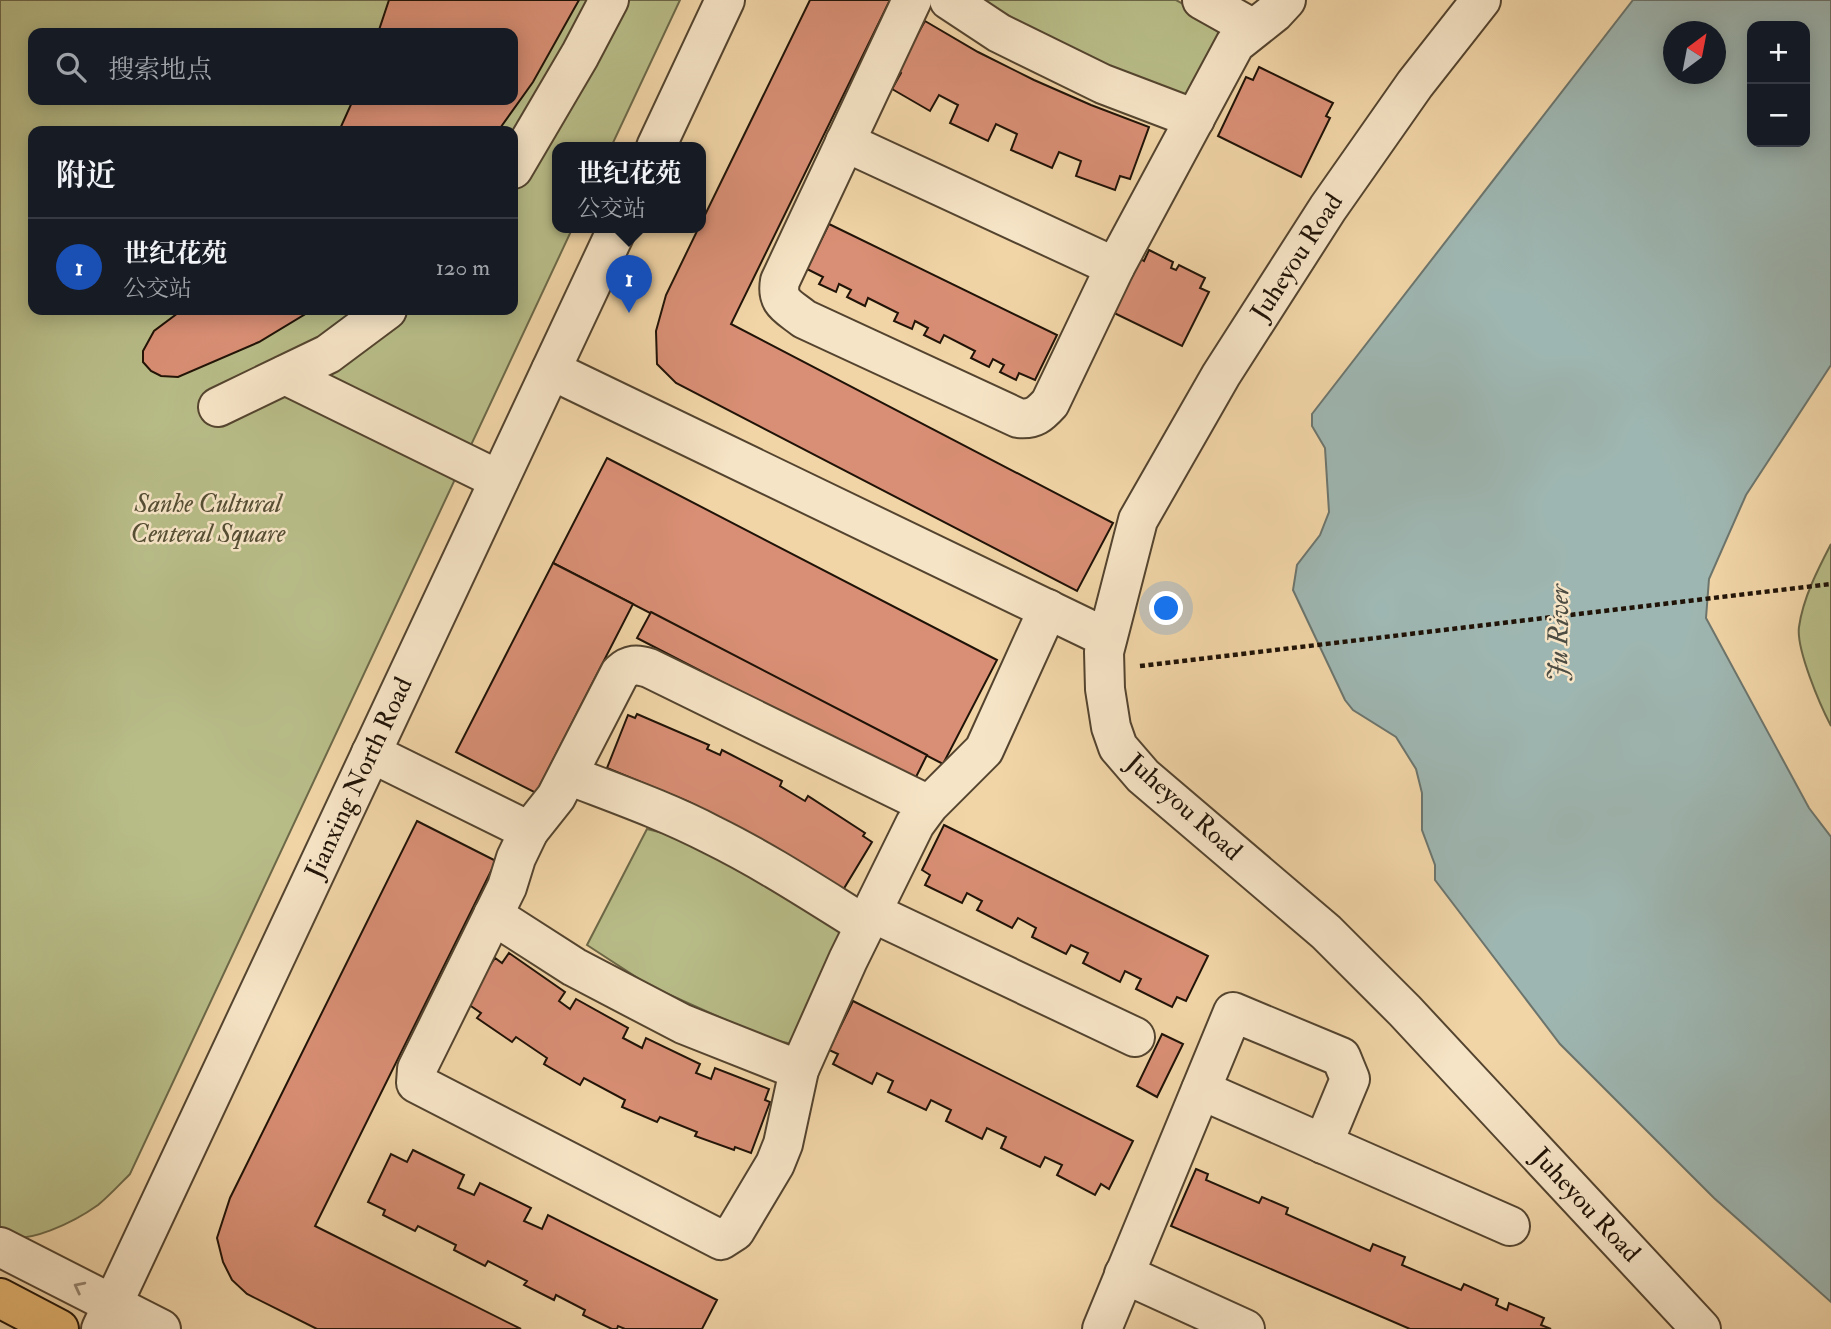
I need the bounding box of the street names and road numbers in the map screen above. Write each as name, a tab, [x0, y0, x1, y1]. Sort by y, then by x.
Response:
street label: Juheyou Road	[1244, 187, 1350, 327]
street label: Jianxing North Road	[298, 672, 420, 885]
street label: Juheyou Road	[1119, 746, 1249, 868]
street label: Juheyou Road	[1524, 1140, 1647, 1269]

